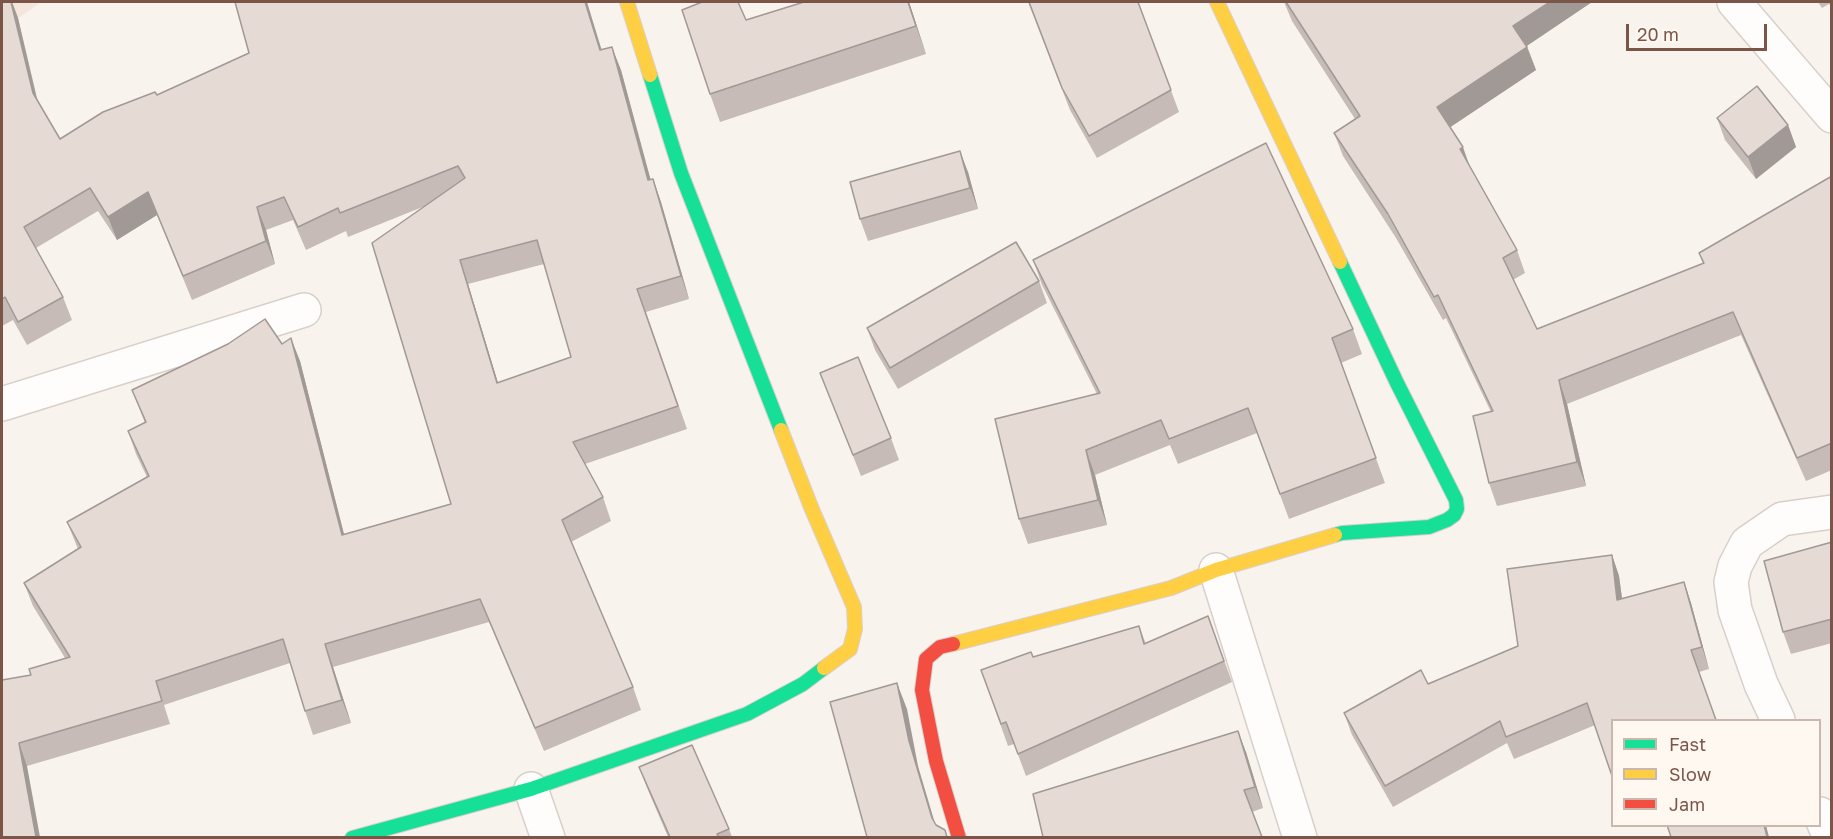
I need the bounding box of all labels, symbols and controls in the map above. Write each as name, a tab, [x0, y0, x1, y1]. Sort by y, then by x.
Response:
scale bar	[1629, 12, 1770, 50]
text: 20 m	[1637, 23, 1679, 45]
legend	[1611, 719, 1821, 827]
text: Fast	[1669, 733, 1706, 755]
text: Slow	[1669, 763, 1711, 785]
text: Jam	[1669, 793, 1705, 815]

